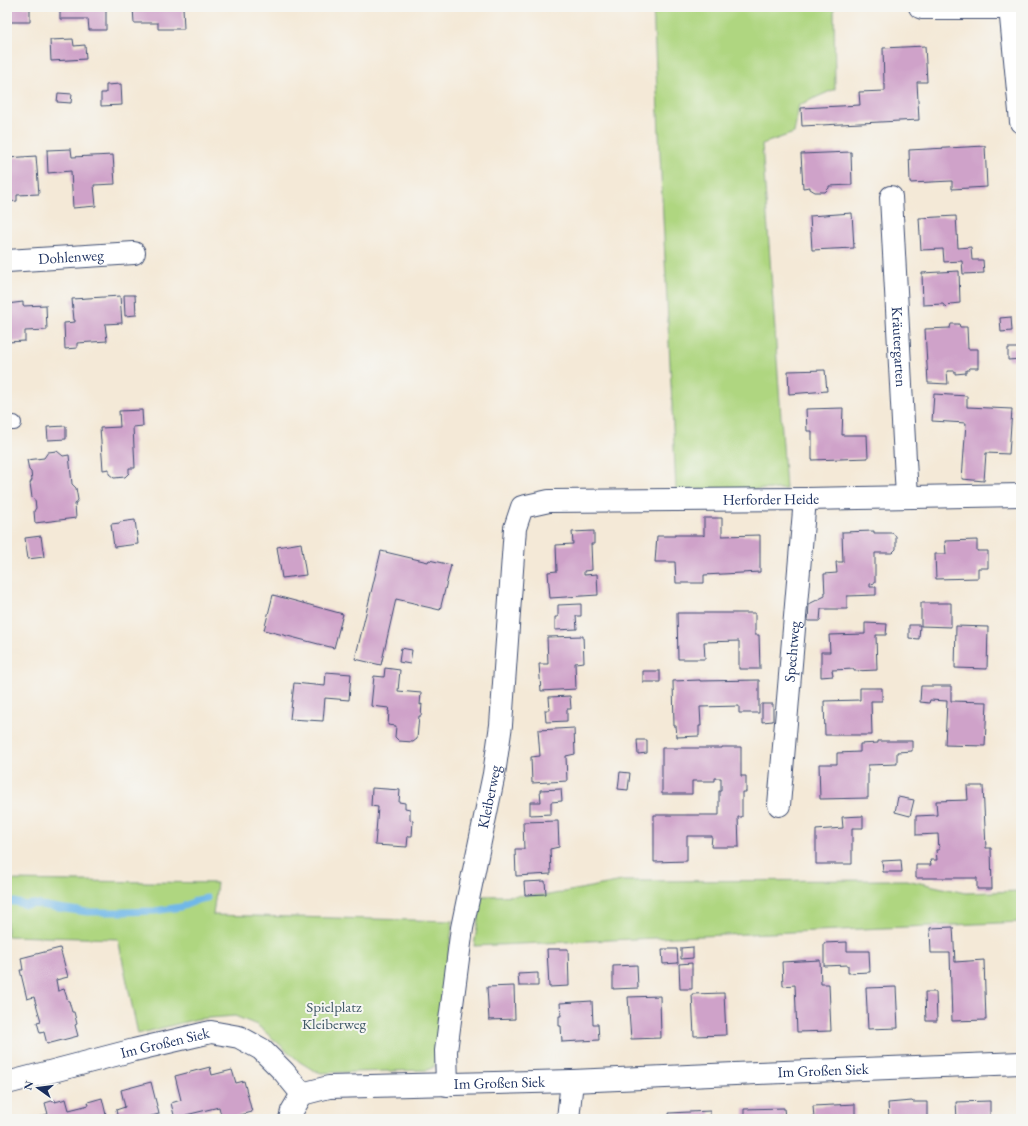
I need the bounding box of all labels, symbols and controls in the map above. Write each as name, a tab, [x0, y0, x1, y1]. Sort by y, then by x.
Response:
street label: Dohlenweg	[38, 245, 105, 268]
street label: Kräutergarten	[888, 306, 911, 388]
street label: Herforder Heide	[723, 489, 819, 509]
street label: Spechtweg	[779, 620, 804, 683]
street label: Kleiberweg	[473, 763, 504, 830]
park label: Spielplatz Kleiberweg	[302, 997, 367, 1033]
street label: Im Großen Siek	[118, 1022, 212, 1062]
street label: Im Großen Siek	[777, 1059, 870, 1081]
north arrow	[18, 1068, 58, 1108]
street label: Im Großen Siek	[454, 1072, 546, 1093]
text: N	[20, 1079, 36, 1092]

